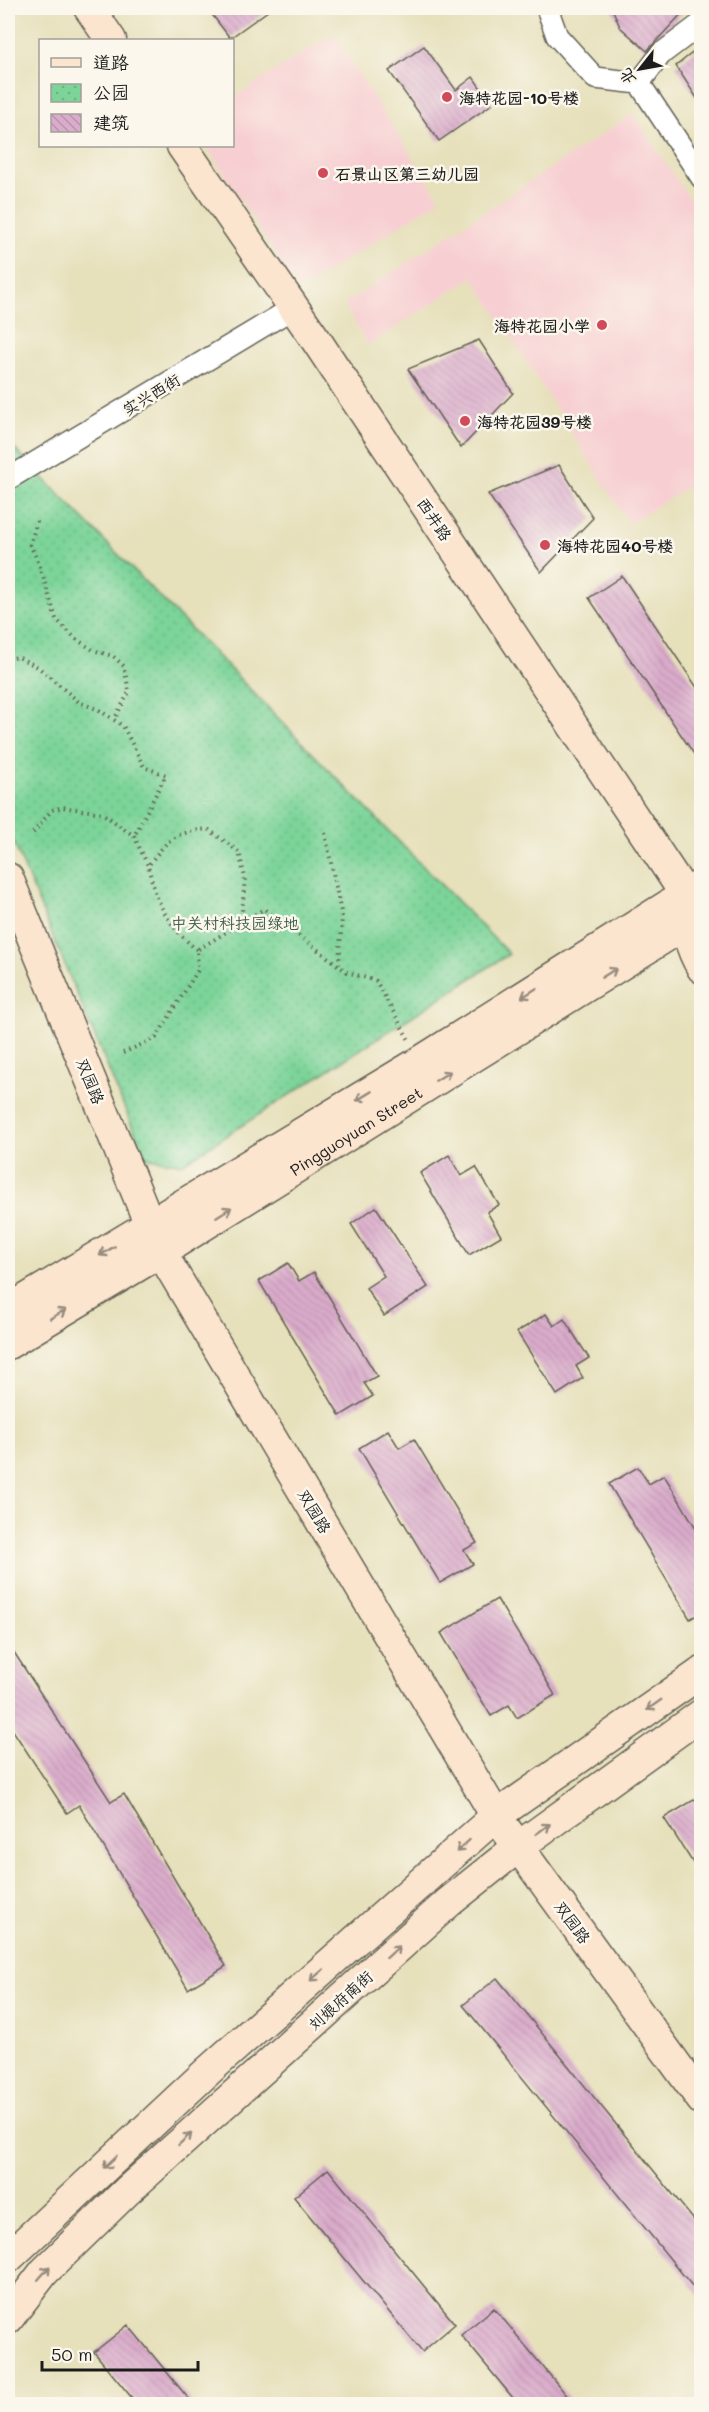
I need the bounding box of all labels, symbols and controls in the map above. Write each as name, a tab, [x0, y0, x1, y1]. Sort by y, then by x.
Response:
legend	[39, 39, 234, 147]
north arrow	[610, 39, 670, 99]
text: 道路	[93, 50, 129, 74]
text: 北	[614, 65, 640, 89]
text: 公园	[93, 80, 129, 104]
place label: 海特花园-10号楼	[459, 87, 579, 108]
marker: 海特花园-10号楼	[440, 90, 454, 104]
text: 建筑	[93, 110, 129, 134]
place label: 石景山区第三幼儿园	[335, 163, 479, 184]
marker: 石景山区第三幼儿园	[316, 166, 330, 180]
place label: 海特花园小学	[494, 315, 590, 336]
marker: 海特花园小学	[595, 318, 609, 332]
street label: 实兴西街	[118, 369, 184, 419]
place label: 海特花园39号楼	[477, 411, 592, 432]
marker: 海特花园39号楼	[458, 414, 472, 428]
street label: 西井路	[413, 493, 457, 545]
place label: 海特花园40号楼	[557, 535, 673, 556]
marker: 海特花园40号楼	[538, 538, 552, 552]
park label: 中关村科技园绿地	[171, 912, 299, 933]
one-way arrow	[600, 967, 617, 979]
one-way arrow	[522, 987, 538, 999]
street label: 双园路	[72, 1055, 110, 1107]
one-way arrow	[434, 1070, 451, 1082]
street label: Pingguoyuan Street	[285, 1081, 426, 1180]
one-way arrow	[356, 1090, 373, 1102]
one-way arrow	[215, 1206, 232, 1218]
one-way arrow	[99, 1245, 116, 1257]
one-way arrow	[49, 1307, 66, 1319]
street label: 双园路	[294, 1485, 336, 1537]
one-way arrow	[646, 1699, 662, 1711]
one-way arrow	[535, 1823, 551, 1835]
one-way arrow	[456, 1839, 471, 1853]
street label: 双园路	[550, 1896, 596, 1948]
one-way arrow	[385, 1945, 400, 1959]
street label: 刘娘府南街	[303, 1965, 377, 2035]
one-way arrow	[310, 1968, 325, 1982]
one-way arrow	[177, 2132, 192, 2146]
one-way arrow	[103, 2155, 118, 2169]
one-way arrow	[37, 2266, 51, 2281]
scale bar	[42, 2334, 198, 2372]
text: 50 m	[51, 2342, 93, 2366]

